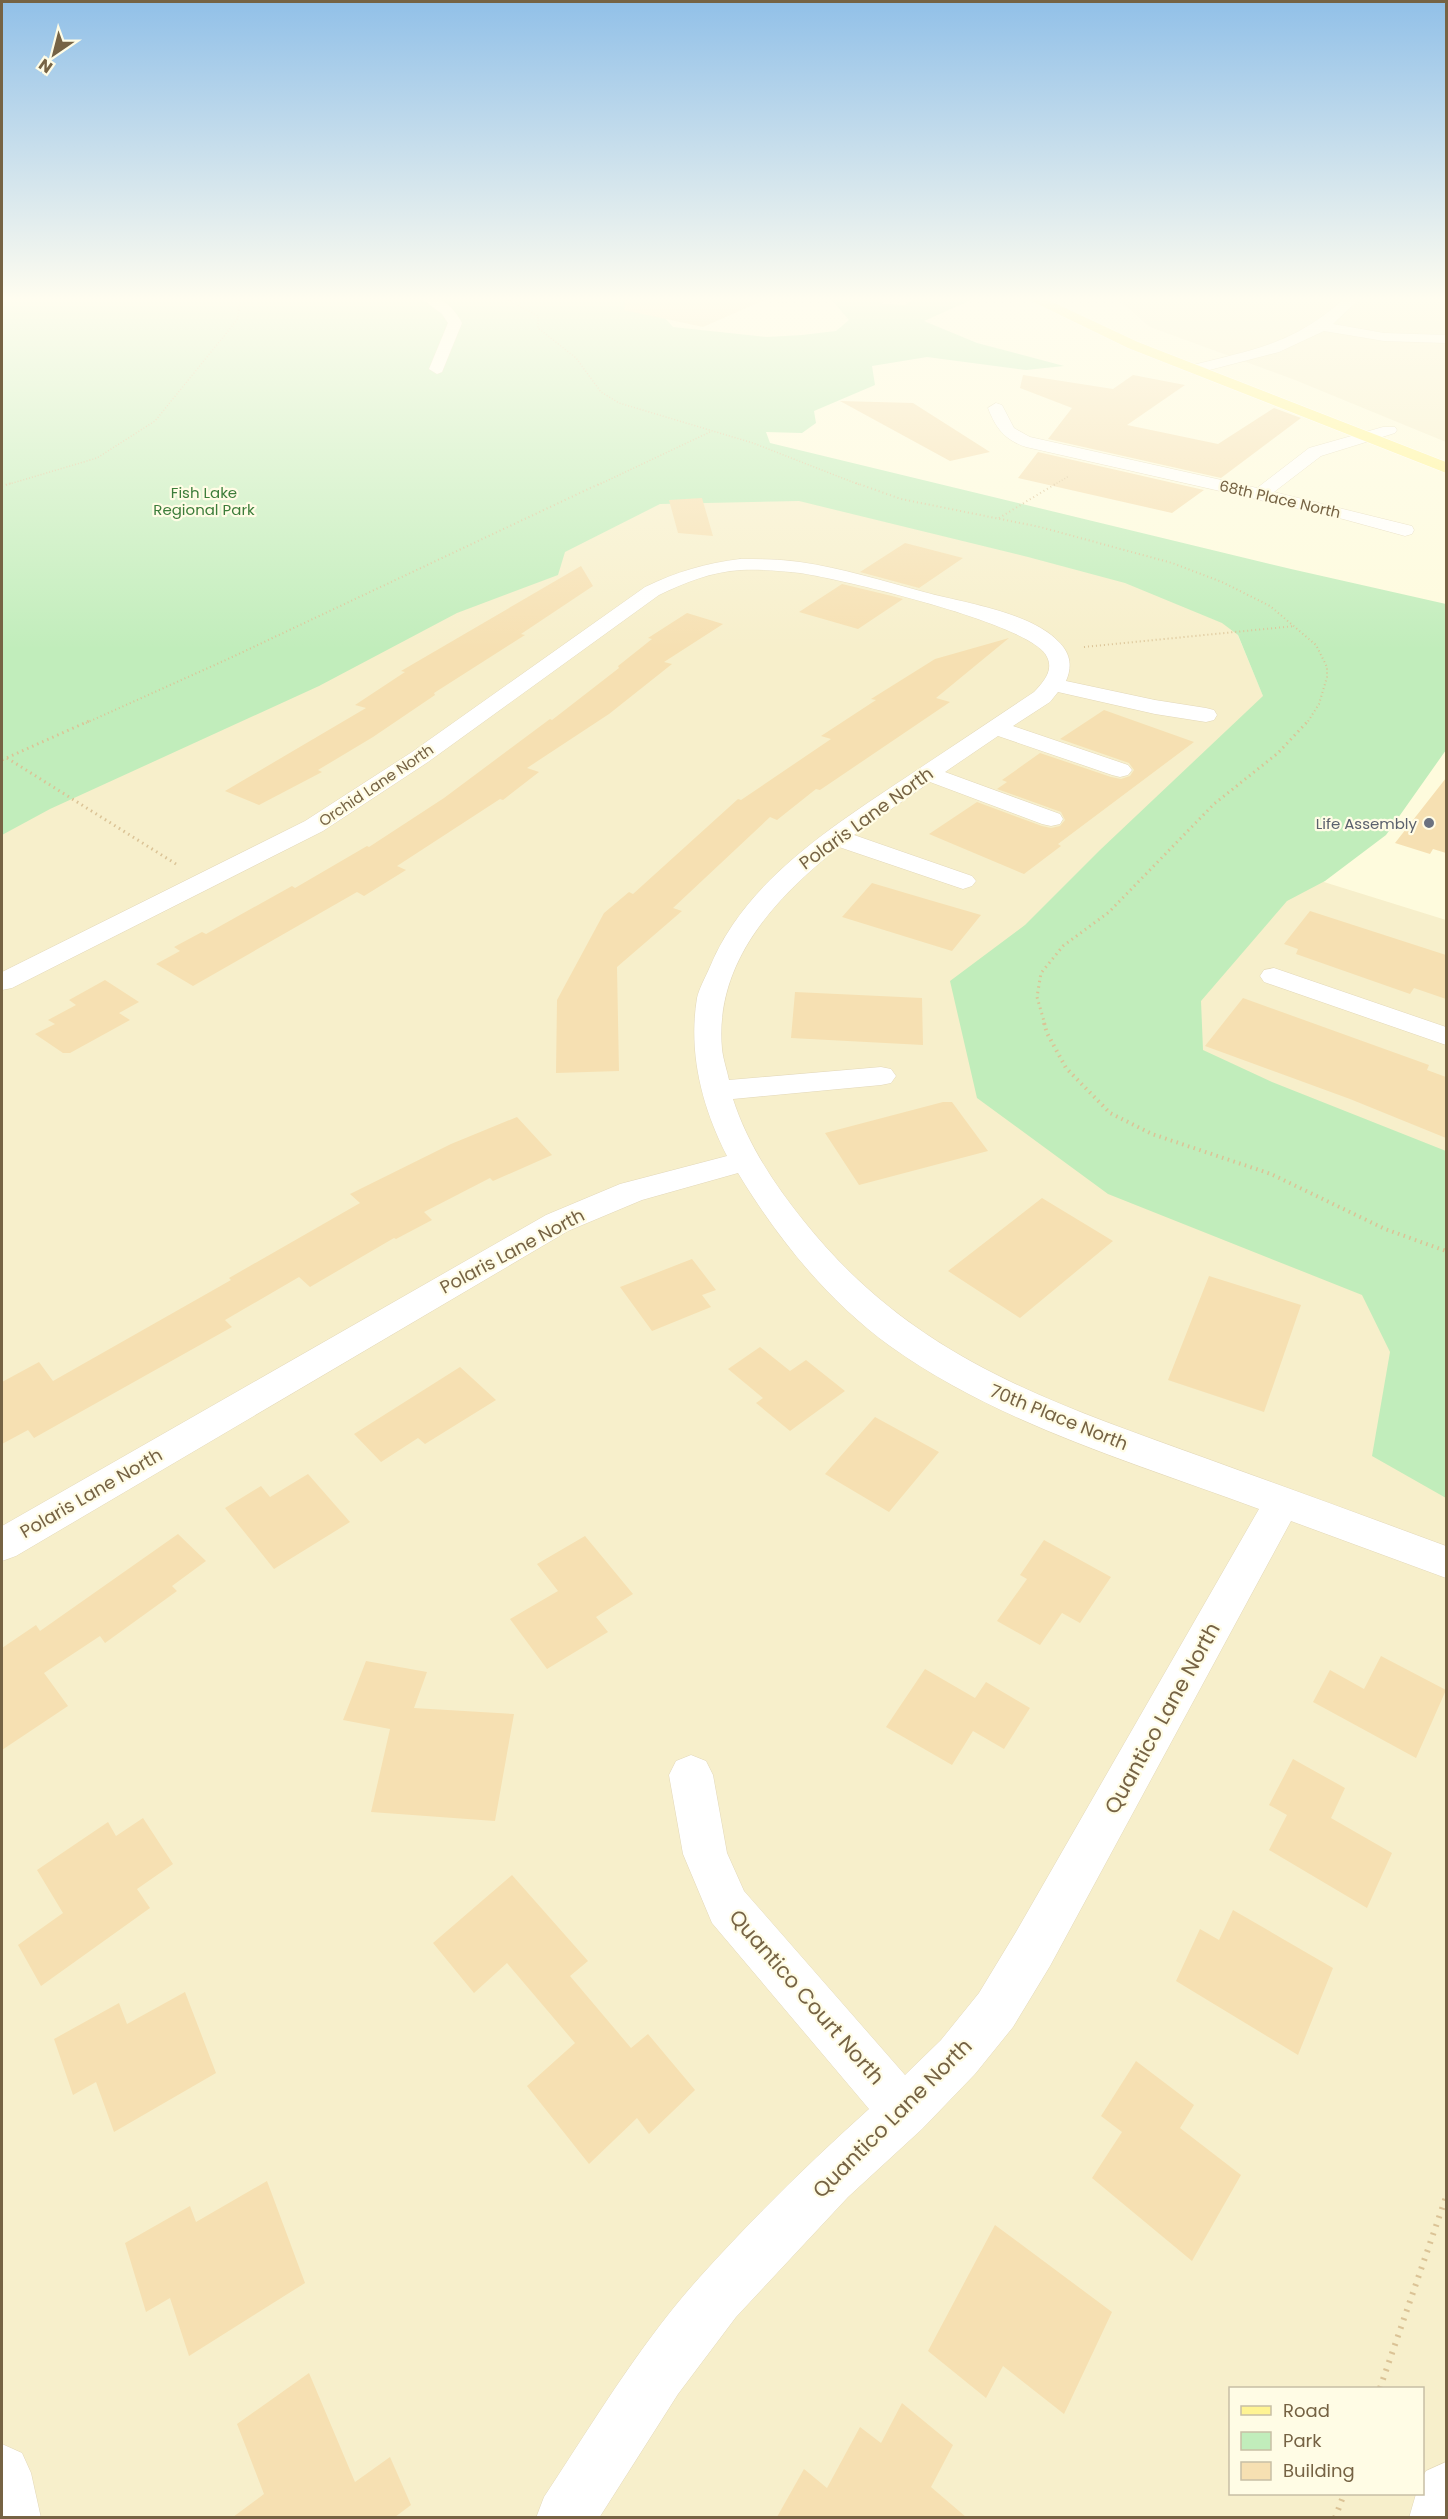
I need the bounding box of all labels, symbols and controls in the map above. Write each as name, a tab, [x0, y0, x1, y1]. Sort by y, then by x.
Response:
north arrow	[24, 24, 84, 84]
text: N	[34, 53, 57, 79]
street label: 68th Place North	[1217, 475, 1343, 523]
park label: Fish Lake Regional Park	[153, 482, 255, 520]
street label: Orchid Lane North	[314, 739, 438, 831]
street label: Polaris Lane North	[794, 761, 938, 875]
place label: Life Assembly	[1316, 813, 1418, 834]
marker: Life Assembly	[1422, 816, 1436, 830]
street label: Polaris Lane North	[435, 1202, 589, 1300]
street label: 70th Place North	[986, 1378, 1132, 1456]
street label: Polaris Lane North	[15, 1442, 167, 1544]
street label: Quantico Lane North	[1097, 1617, 1227, 1819]
street label: Quantico Court North	[723, 1903, 891, 2091]
street label: Quantico Lane North	[806, 2032, 978, 2204]
legend	[1229, 2387, 1424, 2495]
text: Road	[1283, 2398, 1330, 2423]
text: Park	[1283, 2428, 1322, 2453]
text: Building	[1283, 2458, 1355, 2483]

